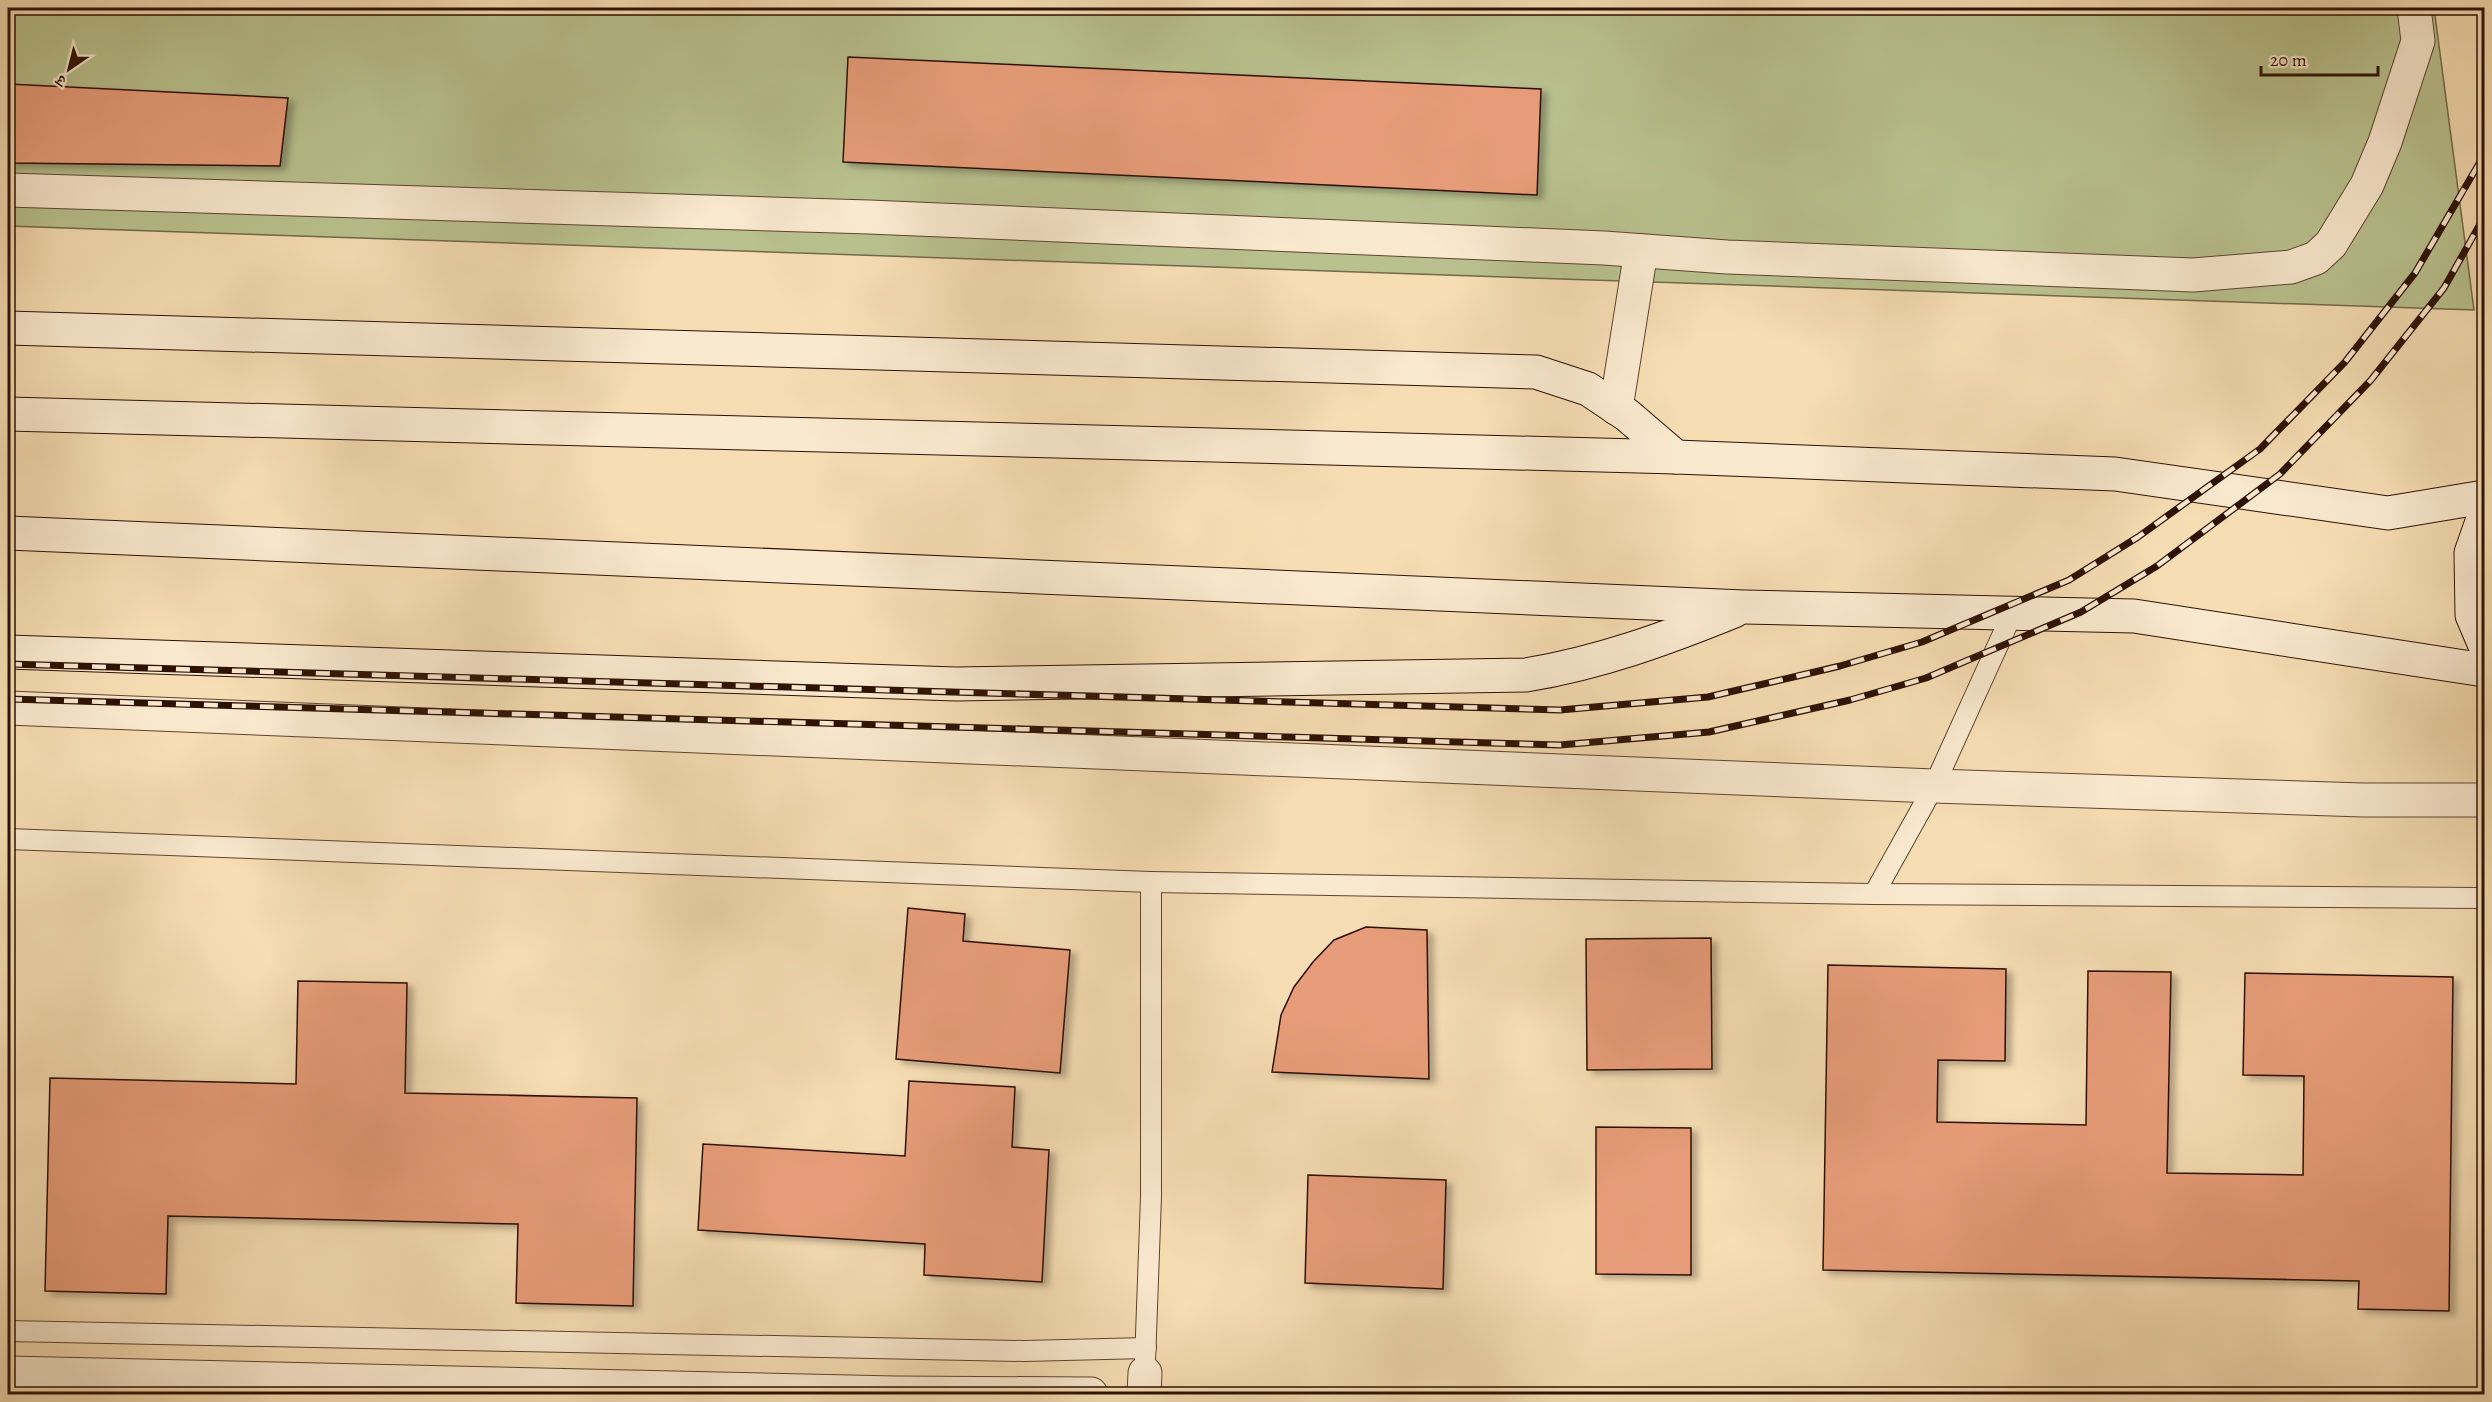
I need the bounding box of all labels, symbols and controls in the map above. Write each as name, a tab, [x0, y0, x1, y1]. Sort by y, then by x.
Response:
north arrow	[39, 39, 99, 99]
scale bar	[2261, 39, 2378, 77]
text: 20 m	[2270, 48, 2307, 72]
text: उ	[50, 68, 71, 92]

